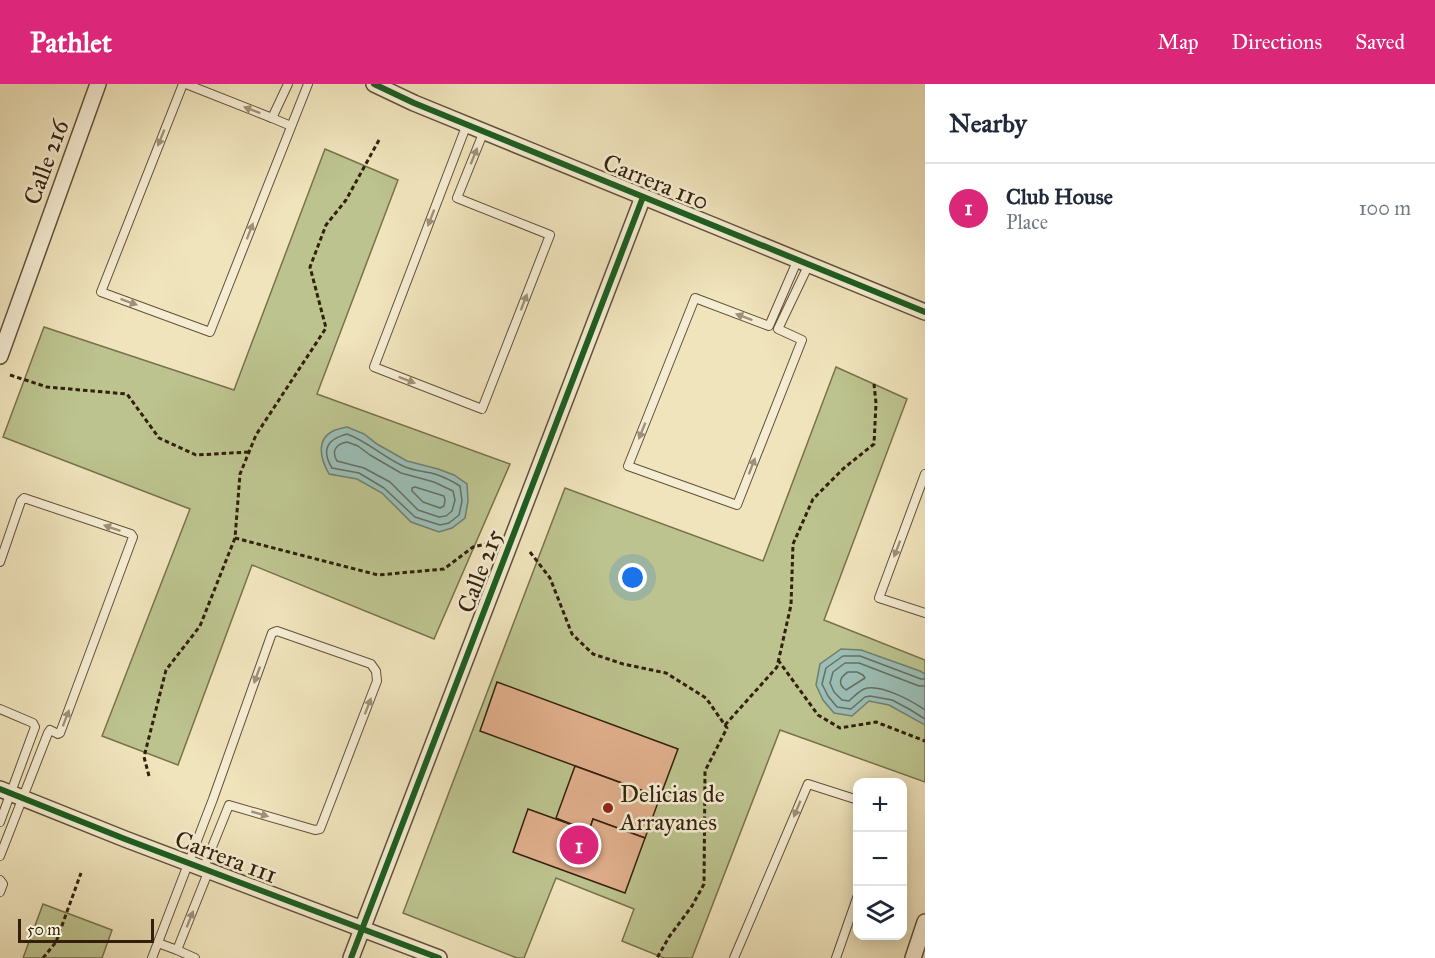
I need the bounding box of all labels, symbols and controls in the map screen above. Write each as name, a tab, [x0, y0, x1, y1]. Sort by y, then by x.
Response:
text: Pathlet	[30, 25, 112, 60]
text: Map	[1158, 29, 1199, 55]
text: Directions	[1232, 29, 1322, 55]
text: Saved	[1355, 29, 1405, 55]
one-way arrow	[243, 105, 261, 114]
text: Nearby	[949, 107, 1027, 139]
street label: Calle 216	[17, 115, 75, 209]
one-way arrow	[156, 130, 166, 148]
one-way arrow	[469, 147, 479, 165]
street label: Carrera 110	[599, 147, 713, 217]
text: Club House	[1006, 183, 1113, 210]
text: 1	[965, 196, 972, 220]
text: 100 m	[1359, 196, 1411, 220]
one-way arrow	[426, 209, 435, 227]
text: Place	[1006, 210, 1048, 234]
one-way arrow	[245, 222, 255, 240]
one-way arrow	[519, 292, 529, 310]
one-way arrow	[120, 298, 138, 308]
one-way arrow	[735, 311, 753, 321]
one-way arrow	[399, 375, 417, 385]
one-way arrow	[637, 422, 647, 440]
one-way arrow	[748, 457, 757, 475]
one-way arrow	[103, 523, 121, 533]
street label: Calle 215	[450, 525, 510, 617]
one-way arrow	[892, 540, 902, 558]
your location	[618, 563, 647, 592]
one-way arrow	[251, 666, 261, 684]
one-way arrow	[363, 696, 373, 714]
one-way arrow	[61, 709, 71, 727]
map controls	[853, 778, 907, 940]
button: +	[853, 778, 907, 832]
place label: Delicias de Arrayanes	[619, 779, 725, 837]
marker: Delicias de Arrayanes	[601, 801, 615, 815]
one-way arrow	[793, 801, 802, 818]
one-way arrow	[251, 810, 269, 819]
pin: 1	[560, 822, 598, 867]
street label: Carrera 111	[171, 824, 281, 890]
button: −	[853, 832, 907, 886]
button: layers	[853, 886, 907, 940]
one-way arrow	[185, 910, 195, 928]
scale bar	[18, 916, 154, 944]
text: 50 m	[27, 920, 61, 939]

